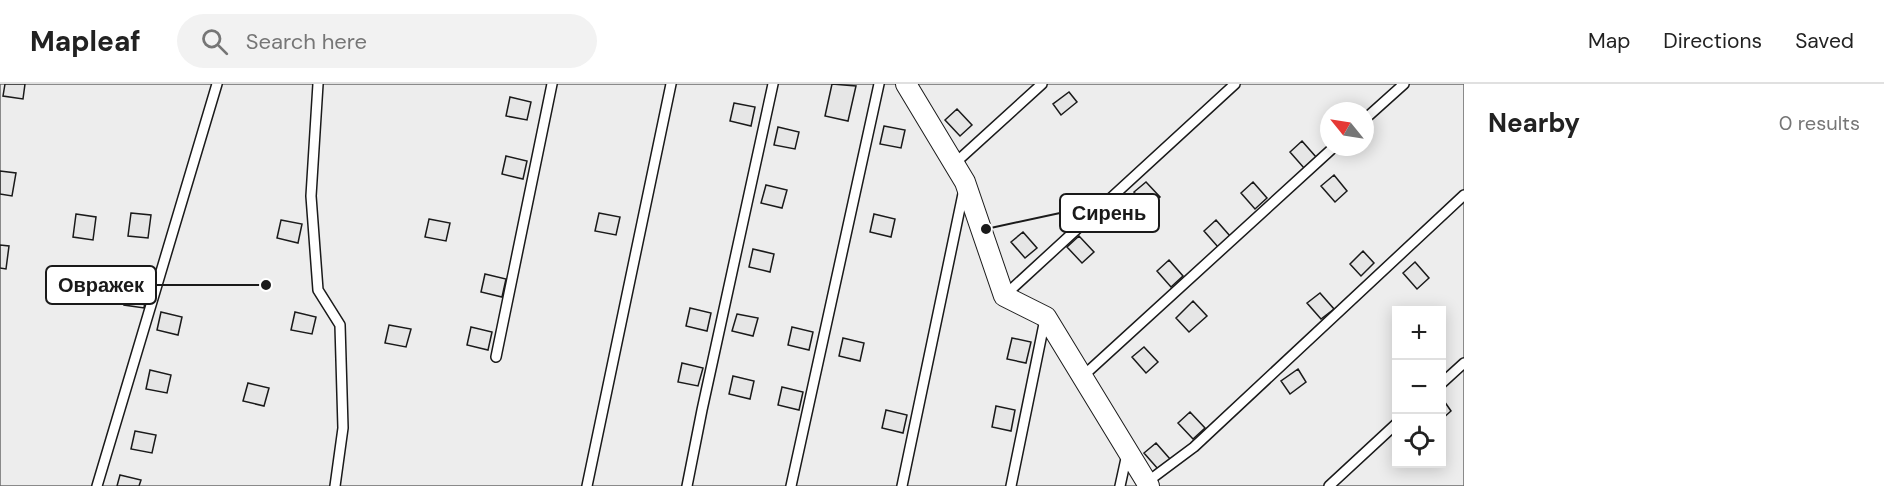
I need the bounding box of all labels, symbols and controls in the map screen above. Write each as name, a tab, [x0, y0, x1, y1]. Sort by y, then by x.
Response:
search box	[177, 14, 597, 68]
text: Mapleaf	[30, 23, 141, 60]
icon: search	[198, 25, 231, 58]
text: Search here	[246, 27, 367, 56]
text: Map	[1588, 27, 1630, 55]
text: Directions	[1663, 27, 1762, 55]
text: Saved	[1795, 27, 1854, 55]
north arrow	[1320, 102, 1374, 156]
text: Nearby	[1488, 106, 1580, 140]
text: 0 results	[1779, 110, 1860, 136]
callout: Сирень	[1060, 194, 1159, 232]
text: Сирень	[1072, 200, 1146, 226]
callout: Овражек	[46, 266, 156, 304]
text: Овражек	[58, 272, 145, 298]
map controls	[1392, 306, 1446, 468]
button: +	[1392, 306, 1446, 360]
button: −	[1392, 360, 1446, 414]
button: locate	[1392, 414, 1446, 468]

